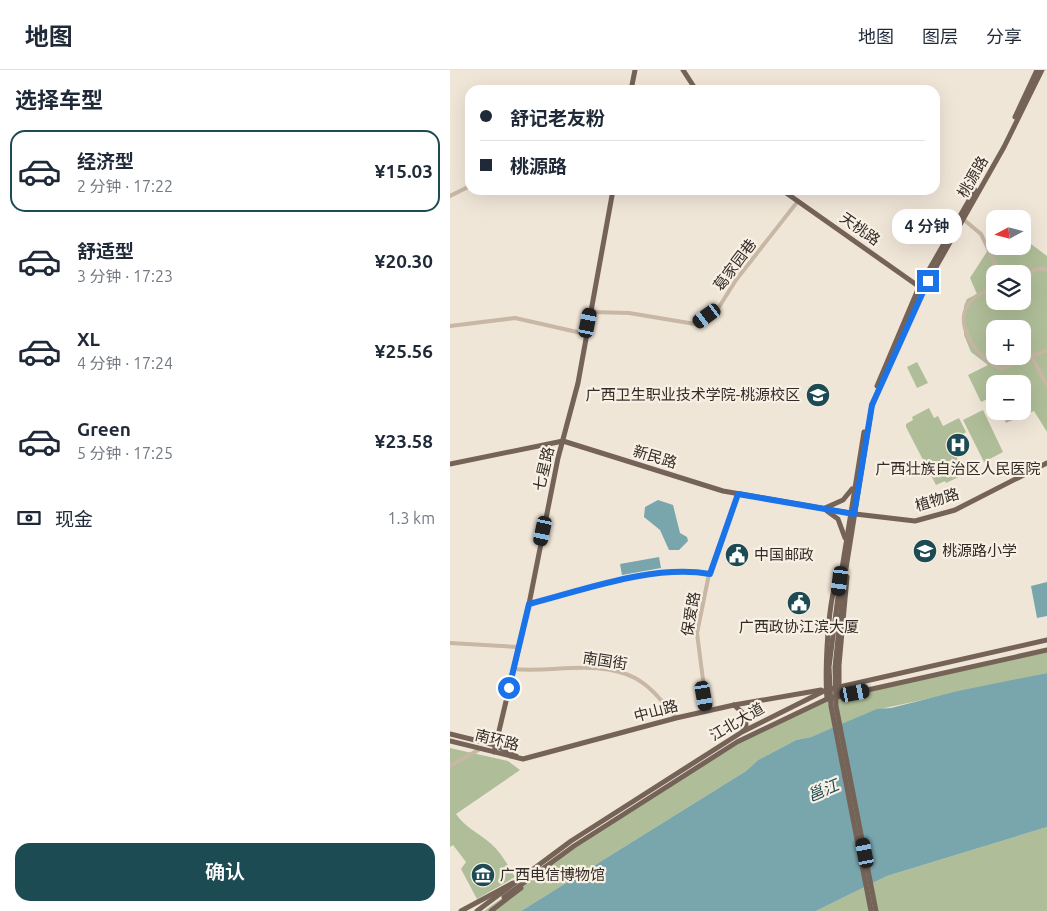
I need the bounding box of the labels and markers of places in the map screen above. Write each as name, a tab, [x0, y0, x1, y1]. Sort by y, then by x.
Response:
school or university icon: 广西卫生职业技术学院-桃源校区	[805, 382, 831, 408]
place label: 广西卫生职业技术学院-桃源校区	[586, 386, 800, 403]
hospital icon: 广西壮族自治区人民医院	[945, 432, 971, 458]
place label: 广西壮族自治区人民医院	[875, 460, 1041, 477]
school or university icon: 桃源路小学	[912, 538, 938, 564]
public building icon: 中国邮政	[724, 542, 750, 568]
place label: 桃源路小学	[942, 542, 1017, 559]
place label: 中国邮政	[754, 546, 814, 563]
public building icon: 广西政协江滨大厦	[786, 590, 812, 616]
place label: 广西政协江滨大厦	[739, 618, 859, 635]
museum icon: 广西电信博物馆	[470, 862, 496, 888]
place label: 广西电信博物馆	[500, 866, 605, 883]

